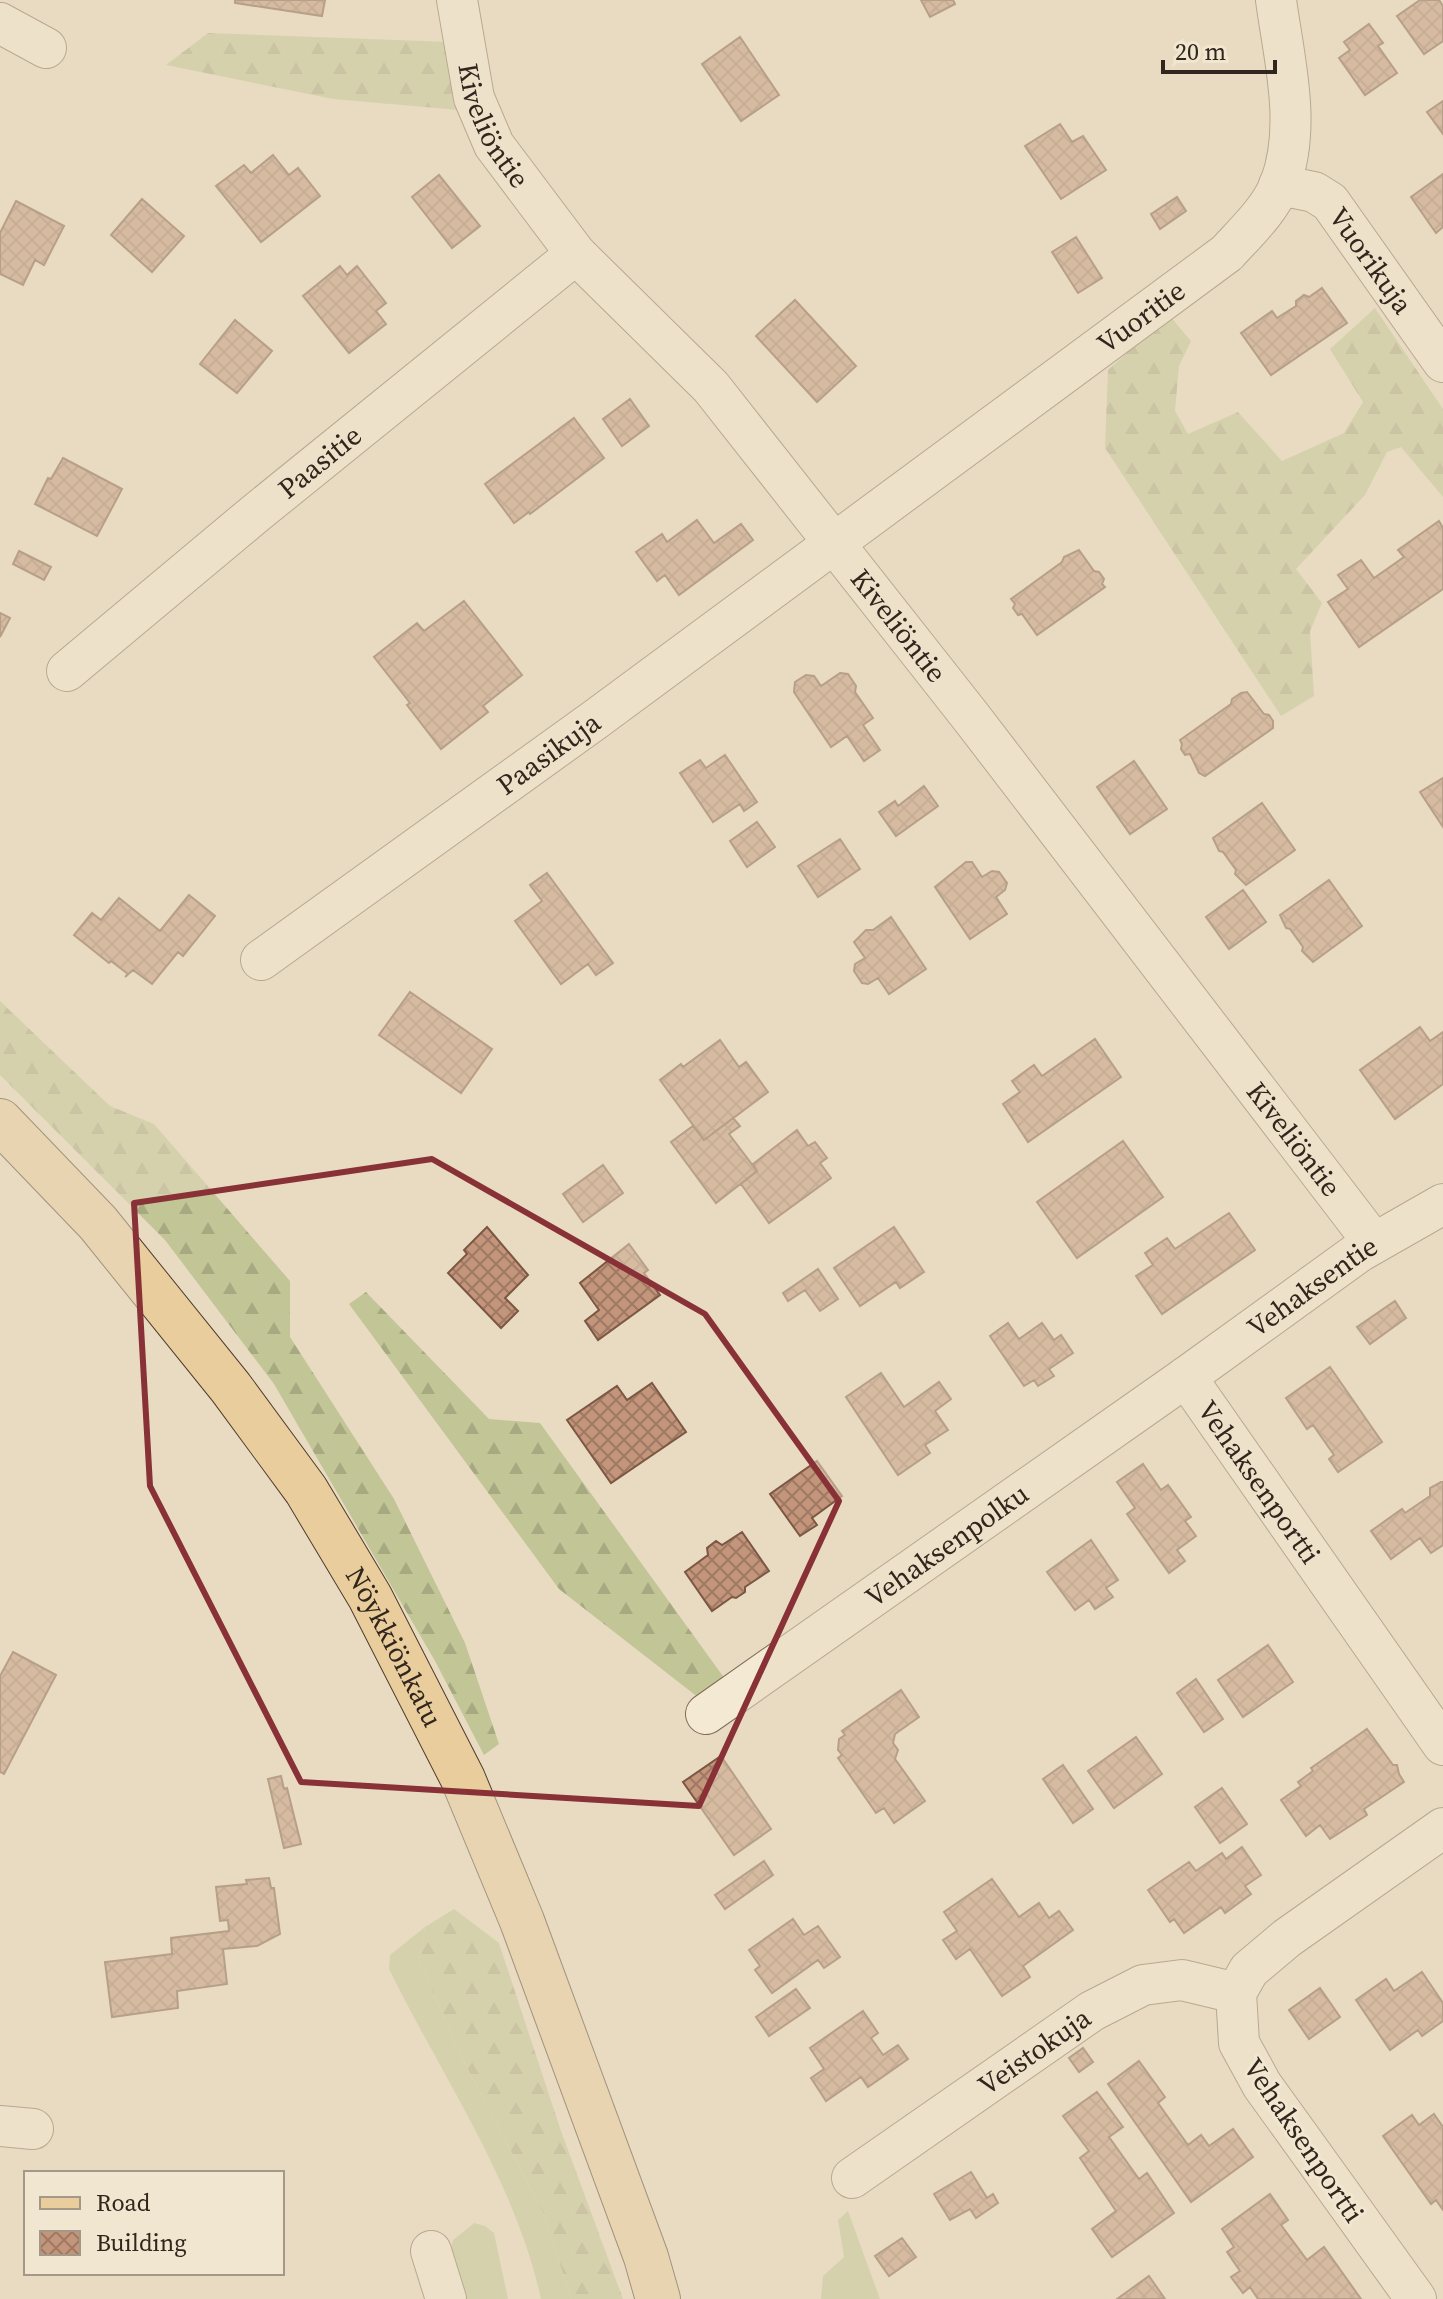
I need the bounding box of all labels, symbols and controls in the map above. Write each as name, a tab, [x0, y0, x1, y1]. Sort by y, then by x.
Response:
scale bar	[1163, 24, 1275, 74]
text: 20 m	[1175, 35, 1226, 68]
street label: Kiveliöntie	[449, 60, 539, 196]
street label: Vuorikuja	[1320, 199, 1422, 322]
street label: Vuoritie	[1089, 271, 1193, 362]
street label: Paasitie	[270, 416, 369, 507]
street label: Kiveliöntie	[842, 561, 956, 690]
street label: Paasikuja	[489, 703, 608, 803]
street label: Kiveliöntie	[1238, 1074, 1350, 1204]
street label: Vehaksentie	[1239, 1227, 1384, 1346]
street label: Vehaksenportti	[1189, 1393, 1330, 1571]
street label: Vehaksenpolku	[857, 1475, 1036, 1616]
street label: Nöykkiönkatu	[337, 1559, 452, 1733]
street label: Veistokuja	[970, 1998, 1099, 2104]
street label: Vehaksenportti	[1235, 2050, 1373, 2230]
legend	[24, 2171, 284, 2275]
text: Road	[96, 2186, 151, 2219]
text: Building	[96, 2226, 187, 2259]

